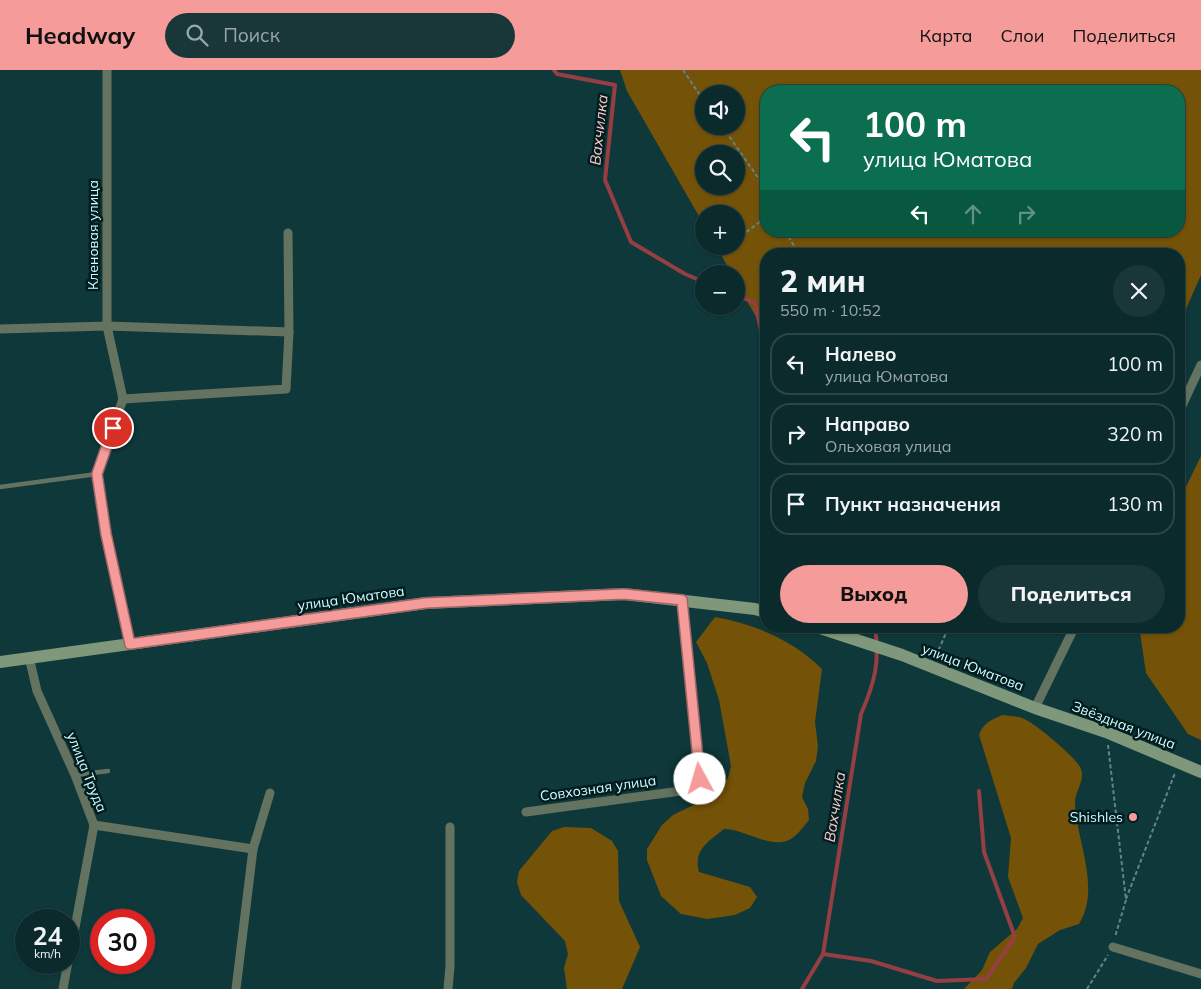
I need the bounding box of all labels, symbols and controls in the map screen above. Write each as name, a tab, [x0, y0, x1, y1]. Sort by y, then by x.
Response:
search box	[165, 13, 515, 58]
text: Headway	[25, 20, 135, 50]
icon: search	[183, 21, 211, 49]
text: Поиск	[223, 23, 280, 47]
text: Карта	[920, 24, 972, 47]
text: Слои	[1000, 24, 1045, 47]
text: Поделиться	[1073, 24, 1176, 47]
map controls	[695, 85, 745, 315]
button: sound	[695, 85, 745, 135]
water label: Вахчилка	[585, 94, 612, 166]
text: 100 m	[863, 102, 967, 146]
icon: left	[780, 105, 845, 170]
button: search	[695, 145, 745, 195]
text: улица Юматова	[863, 145, 1032, 173]
street label: Кленовая улица	[84, 180, 102, 290]
icon: left	[906, 200, 934, 228]
icon: ahead	[959, 200, 987, 228]
icon: right	[1012, 200, 1040, 228]
button: +	[695, 205, 745, 255]
text: 2 мин	[780, 262, 866, 300]
button: −	[695, 265, 745, 315]
button: close	[1113, 265, 1165, 317]
text: 550 m · 10:52	[780, 300, 881, 320]
text: Налево	[825, 342, 897, 366]
icon: left	[782, 350, 810, 378]
text: 100 m	[1107, 352, 1163, 376]
text: улица Юматова	[825, 366, 948, 386]
pin	[92, 407, 134, 449]
text: Направо	[825, 412, 910, 436]
icon: arrive	[99, 414, 127, 442]
icon: right	[782, 420, 810, 448]
text: 320 m	[1107, 422, 1163, 446]
text: Ольховая улица	[825, 436, 952, 456]
icon: arrive	[782, 490, 810, 518]
text: Пункт назначения	[825, 492, 1001, 516]
text: 130 m	[1107, 492, 1163, 516]
button: Выход	[780, 565, 968, 623]
button: Поделиться	[978, 565, 1165, 623]
street label: улица Юматова	[296, 582, 406, 614]
street label: улица Юматова	[919, 639, 1027, 695]
street label: Звёздная улица	[1070, 697, 1178, 753]
street label: улица Труда	[63, 729, 111, 815]
position arrow	[673, 752, 725, 804]
water label: Вахчилка	[820, 770, 849, 843]
street label: Совхозная улица	[539, 771, 657, 805]
place label: Shishles	[1070, 808, 1123, 826]
marker: Shishles	[1127, 811, 1139, 823]
speed limit sign: 30	[90, 909, 155, 974]
text: 24	[32, 920, 63, 951]
text: km/h	[34, 946, 61, 961]

